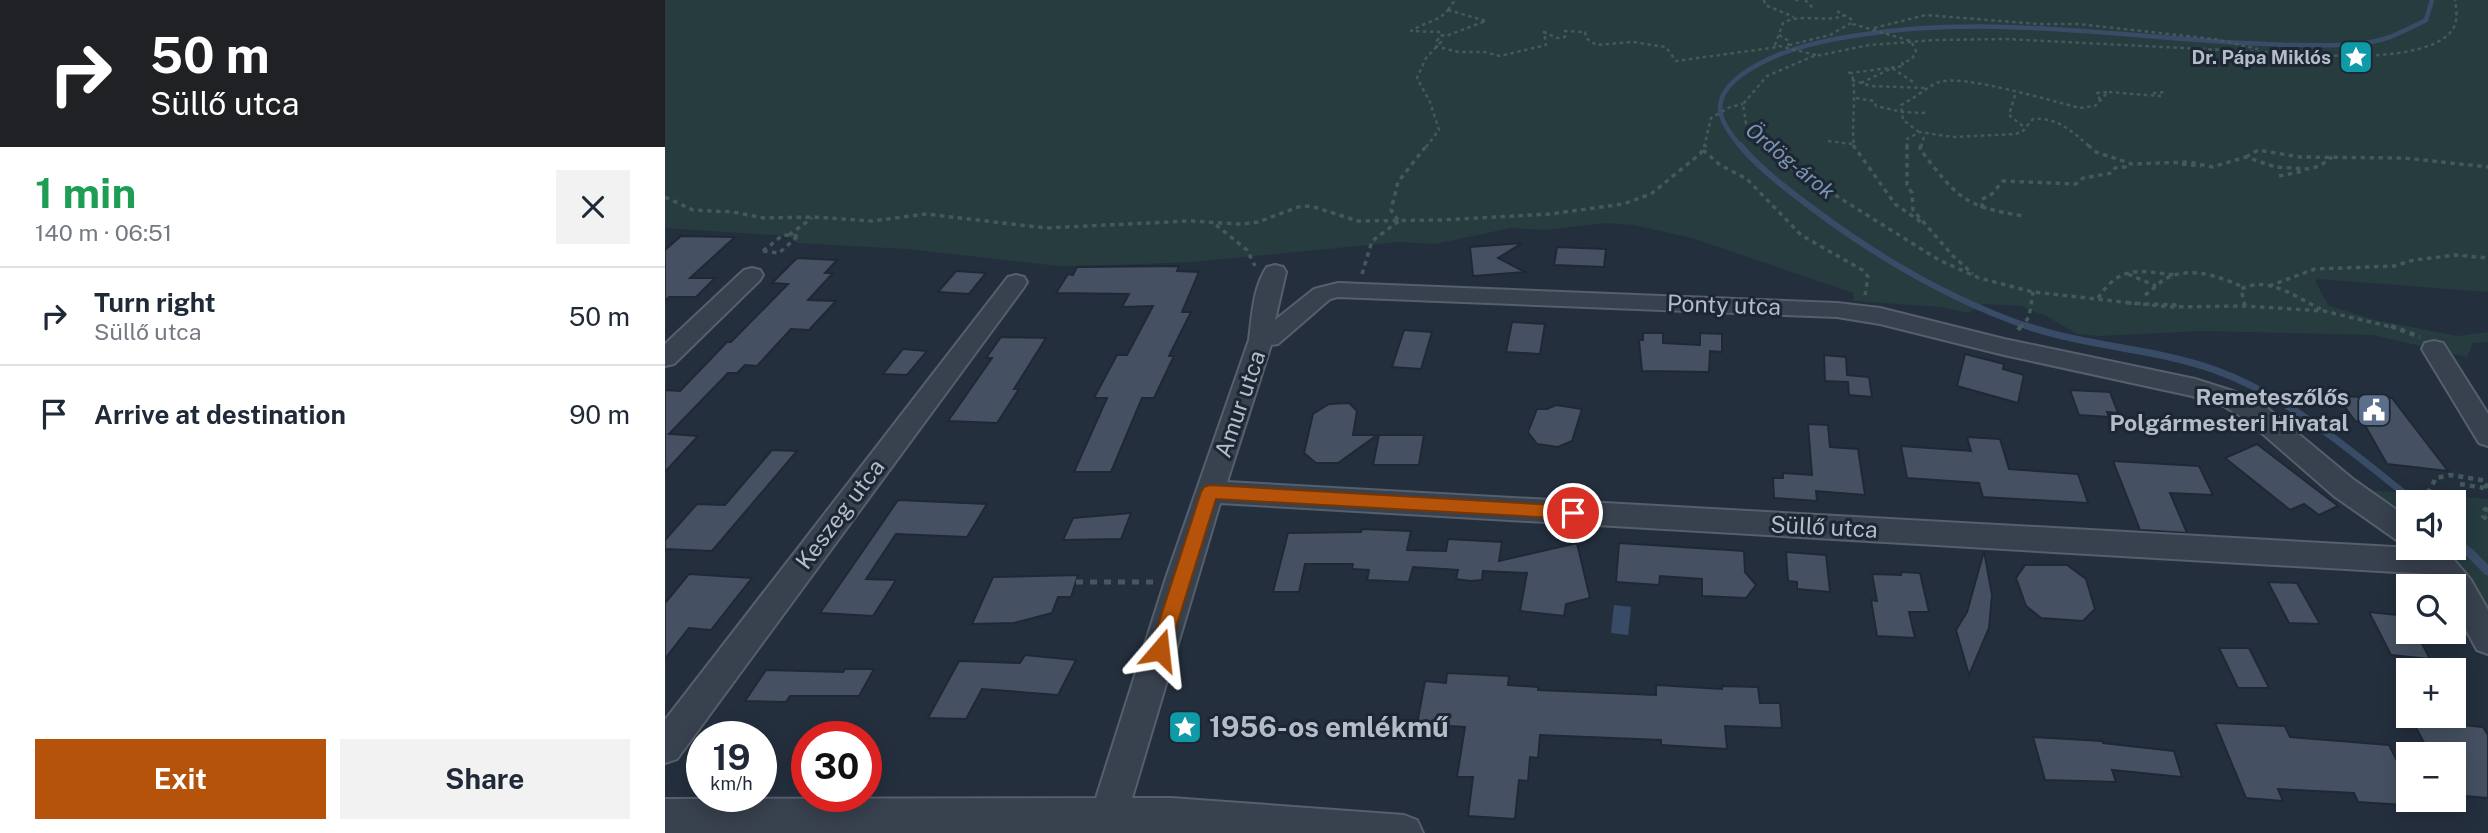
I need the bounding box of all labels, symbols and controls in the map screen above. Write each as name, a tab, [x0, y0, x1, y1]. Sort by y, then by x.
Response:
text: 50 m	[150, 26, 270, 84]
icon: right	[35, 28, 126, 119]
place icon: Dr. Pápa Miklós	[2337, 38, 2375, 76]
place label: Dr. Pápa Miklós	[2192, 46, 2331, 68]
text: Süllő utca	[150, 85, 299, 122]
water label: Ördög-árok	[1741, 117, 1840, 204]
text: 1 min	[35, 168, 136, 217]
button: close	[556, 170, 630, 244]
text: 140 m · 06:51	[35, 219, 172, 246]
text: Turn right	[94, 287, 216, 318]
street label: Ponty utca	[1667, 289, 1781, 320]
icon: right	[35, 297, 73, 335]
text: 50 m	[569, 301, 630, 332]
text: Süllő utca	[94, 318, 201, 345]
street label: Amur utca	[1209, 347, 1270, 461]
place label: Remeteszőlős Polgármesteri Hivatal	[2110, 383, 2349, 436]
public building icon: Remeteszőlős Polgármesteri Hivatal	[2355, 391, 2393, 429]
icon: arrive	[35, 395, 73, 433]
text: Arrive at destination	[94, 399, 346, 430]
text: 90 m	[569, 399, 630, 430]
street label: Keszeg utca	[790, 453, 890, 574]
pin	[1543, 483, 1603, 543]
map controls	[2396, 490, 2466, 812]
button: sound	[2396, 490, 2466, 560]
icon: arrive	[1554, 494, 1592, 532]
street label: Süllő utca	[1770, 510, 1878, 543]
button: search	[2396, 574, 2466, 644]
position arrow	[1123, 613, 1197, 687]
button: +	[2396, 658, 2466, 728]
place icon: 1956-os emlékmű	[1166, 708, 1204, 746]
place label: 1956-os emlékmű	[1209, 710, 1449, 743]
speed limit sign: 30	[791, 721, 882, 812]
text: 19	[712, 737, 751, 778]
button: Exit	[35, 739, 326, 819]
button: Share	[340, 739, 630, 819]
button: −	[2396, 742, 2466, 812]
text: km/h	[710, 773, 753, 794]

